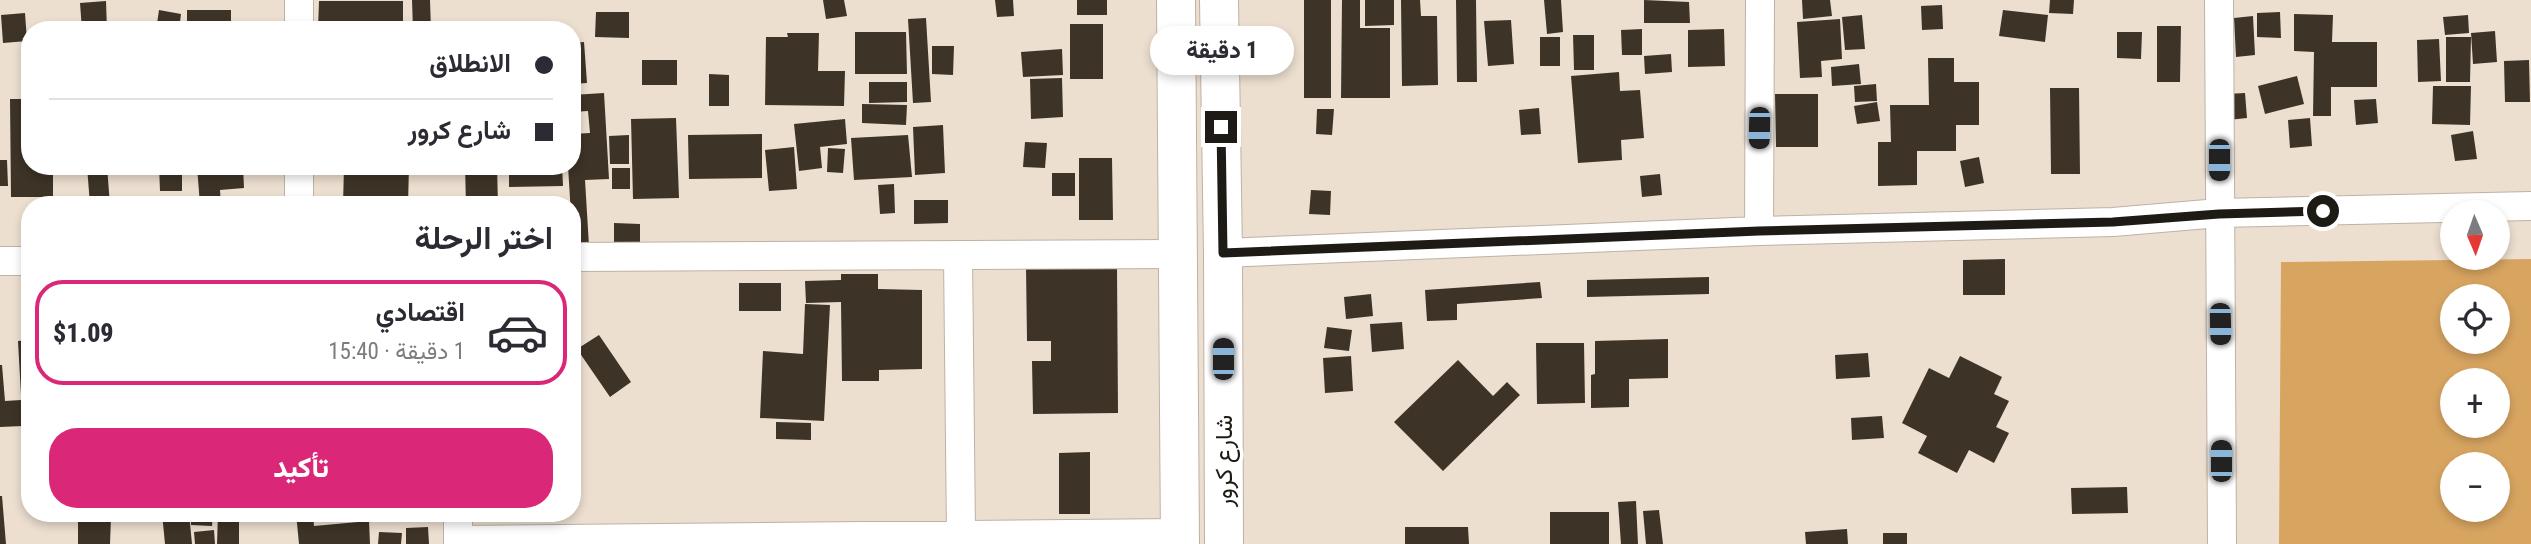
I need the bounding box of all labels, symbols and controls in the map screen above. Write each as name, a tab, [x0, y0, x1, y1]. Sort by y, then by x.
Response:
callout: 1 دقيقة	[1149, 25, 1293, 74]
text: 1 دقيقة	[1186, 37, 1258, 64]
text: الانطلاق	[429, 48, 511, 78]
car	[1749, 107, 1770, 149]
route end	[1205, 111, 1237, 143]
text: شارع كرور	[408, 115, 511, 145]
car	[2209, 139, 2230, 181]
route start	[2307, 195, 2339, 227]
north arrow	[2440, 200, 2510, 270]
map controls	[2440, 200, 2510, 522]
text: اختر الرحلة	[414, 219, 553, 257]
button: locate	[2440, 284, 2510, 354]
text: اقتصادي	[376, 297, 465, 327]
icon: car	[486, 301, 549, 364]
car	[2210, 303, 2231, 345]
text: $1.09	[53, 318, 114, 348]
text: 1 دقيقة · 15:40	[328, 338, 465, 365]
car	[1213, 338, 1234, 380]
button: +	[2440, 368, 2510, 438]
street label: شارع كرور	[1210, 415, 1240, 508]
button: تأكيد	[49, 428, 553, 508]
car	[2211, 440, 2232, 482]
button: −	[2440, 452, 2510, 522]

